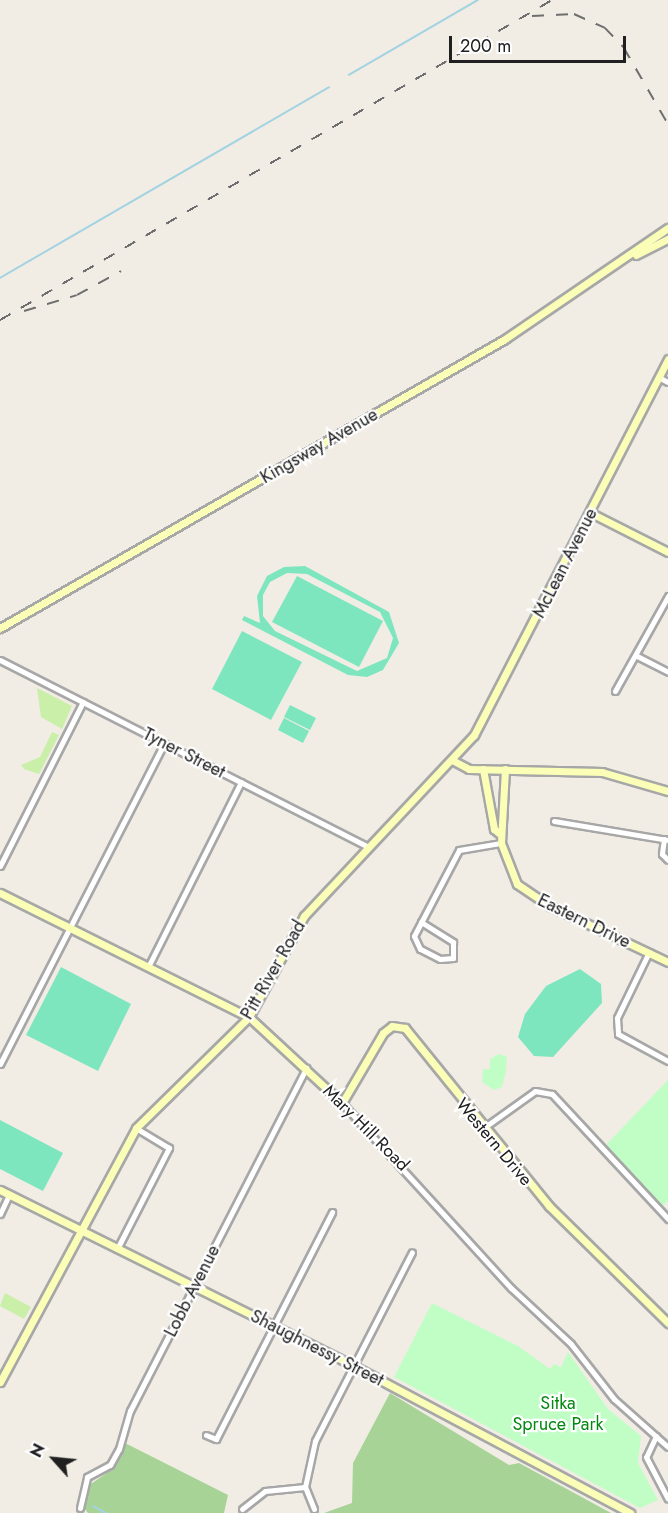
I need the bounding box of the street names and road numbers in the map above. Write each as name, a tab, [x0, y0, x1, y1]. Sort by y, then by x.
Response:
street label: Kingsway Avenue	[256, 404, 382, 488]
street label: McLean Avenue	[528, 505, 602, 621]
street label: Tyner Street	[139, 723, 229, 783]
street label: Eastern Drive	[534, 889, 634, 953]
street label: Pitt River Road	[236, 917, 310, 1023]
street label: Mary Hill Road	[318, 1080, 414, 1176]
street label: Western Drive	[451, 1094, 537, 1190]
street label: Lobb Avenue	[160, 1242, 224, 1340]
street label: Shaughnessy Street	[247, 1305, 387, 1391]

